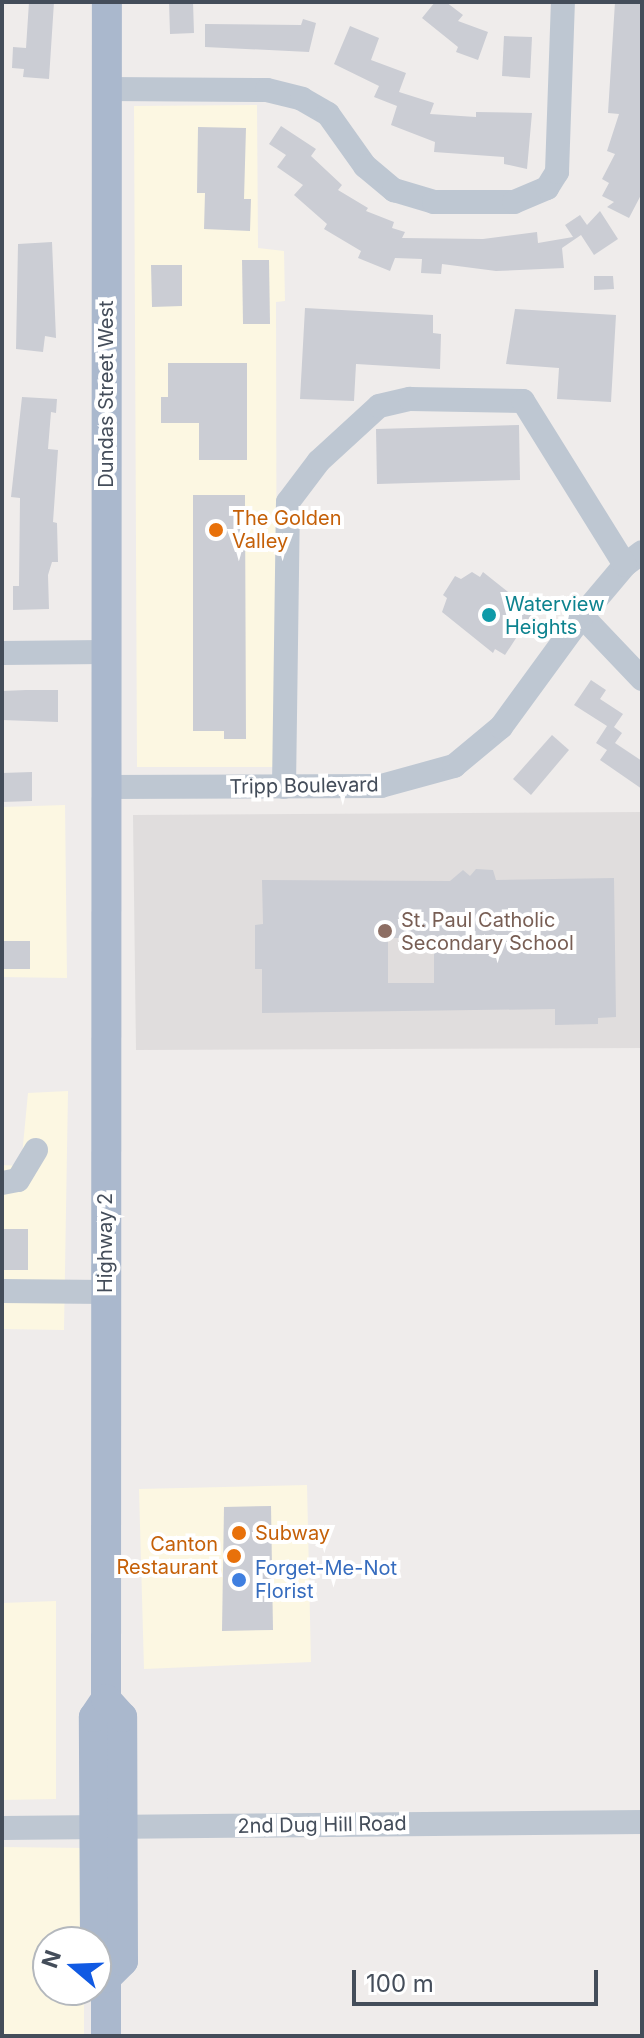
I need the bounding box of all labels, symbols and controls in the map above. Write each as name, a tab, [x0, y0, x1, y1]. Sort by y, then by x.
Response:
street label: Dundas Street West	[94, 300, 118, 488]
place label: The Golden Valley	[232, 506, 342, 553]
marker: The Golden Valley	[207, 521, 225, 539]
place label: Waterview Heights	[505, 592, 605, 639]
marker: Waterview Heights	[480, 606, 498, 624]
street label: Tripp Boulevard	[229, 773, 379, 799]
place label: St. Paul Catholic Secondary School	[401, 908, 574, 955]
marker: St. Paul Catholic Secondary School	[376, 922, 394, 940]
street label: Highway 2	[93, 1193, 117, 1293]
place label: Subway	[255, 1521, 330, 1545]
marker: Subway	[230, 1524, 248, 1542]
place label: Canton Restaurant	[116, 1532, 218, 1579]
marker: Canton Restaurant	[225, 1547, 243, 1565]
place label: Forget-Me-Not Florist	[255, 1556, 397, 1603]
marker: Forget-Me-Not Florist	[230, 1571, 248, 1589]
street label: 2nd Dug Hill Road	[237, 1812, 407, 1838]
north arrow	[32, 1926, 112, 2006]
text: N	[36, 1947, 66, 1971]
scale bar	[356, 1954, 602, 2004]
text: 100 m	[366, 1969, 434, 1998]

